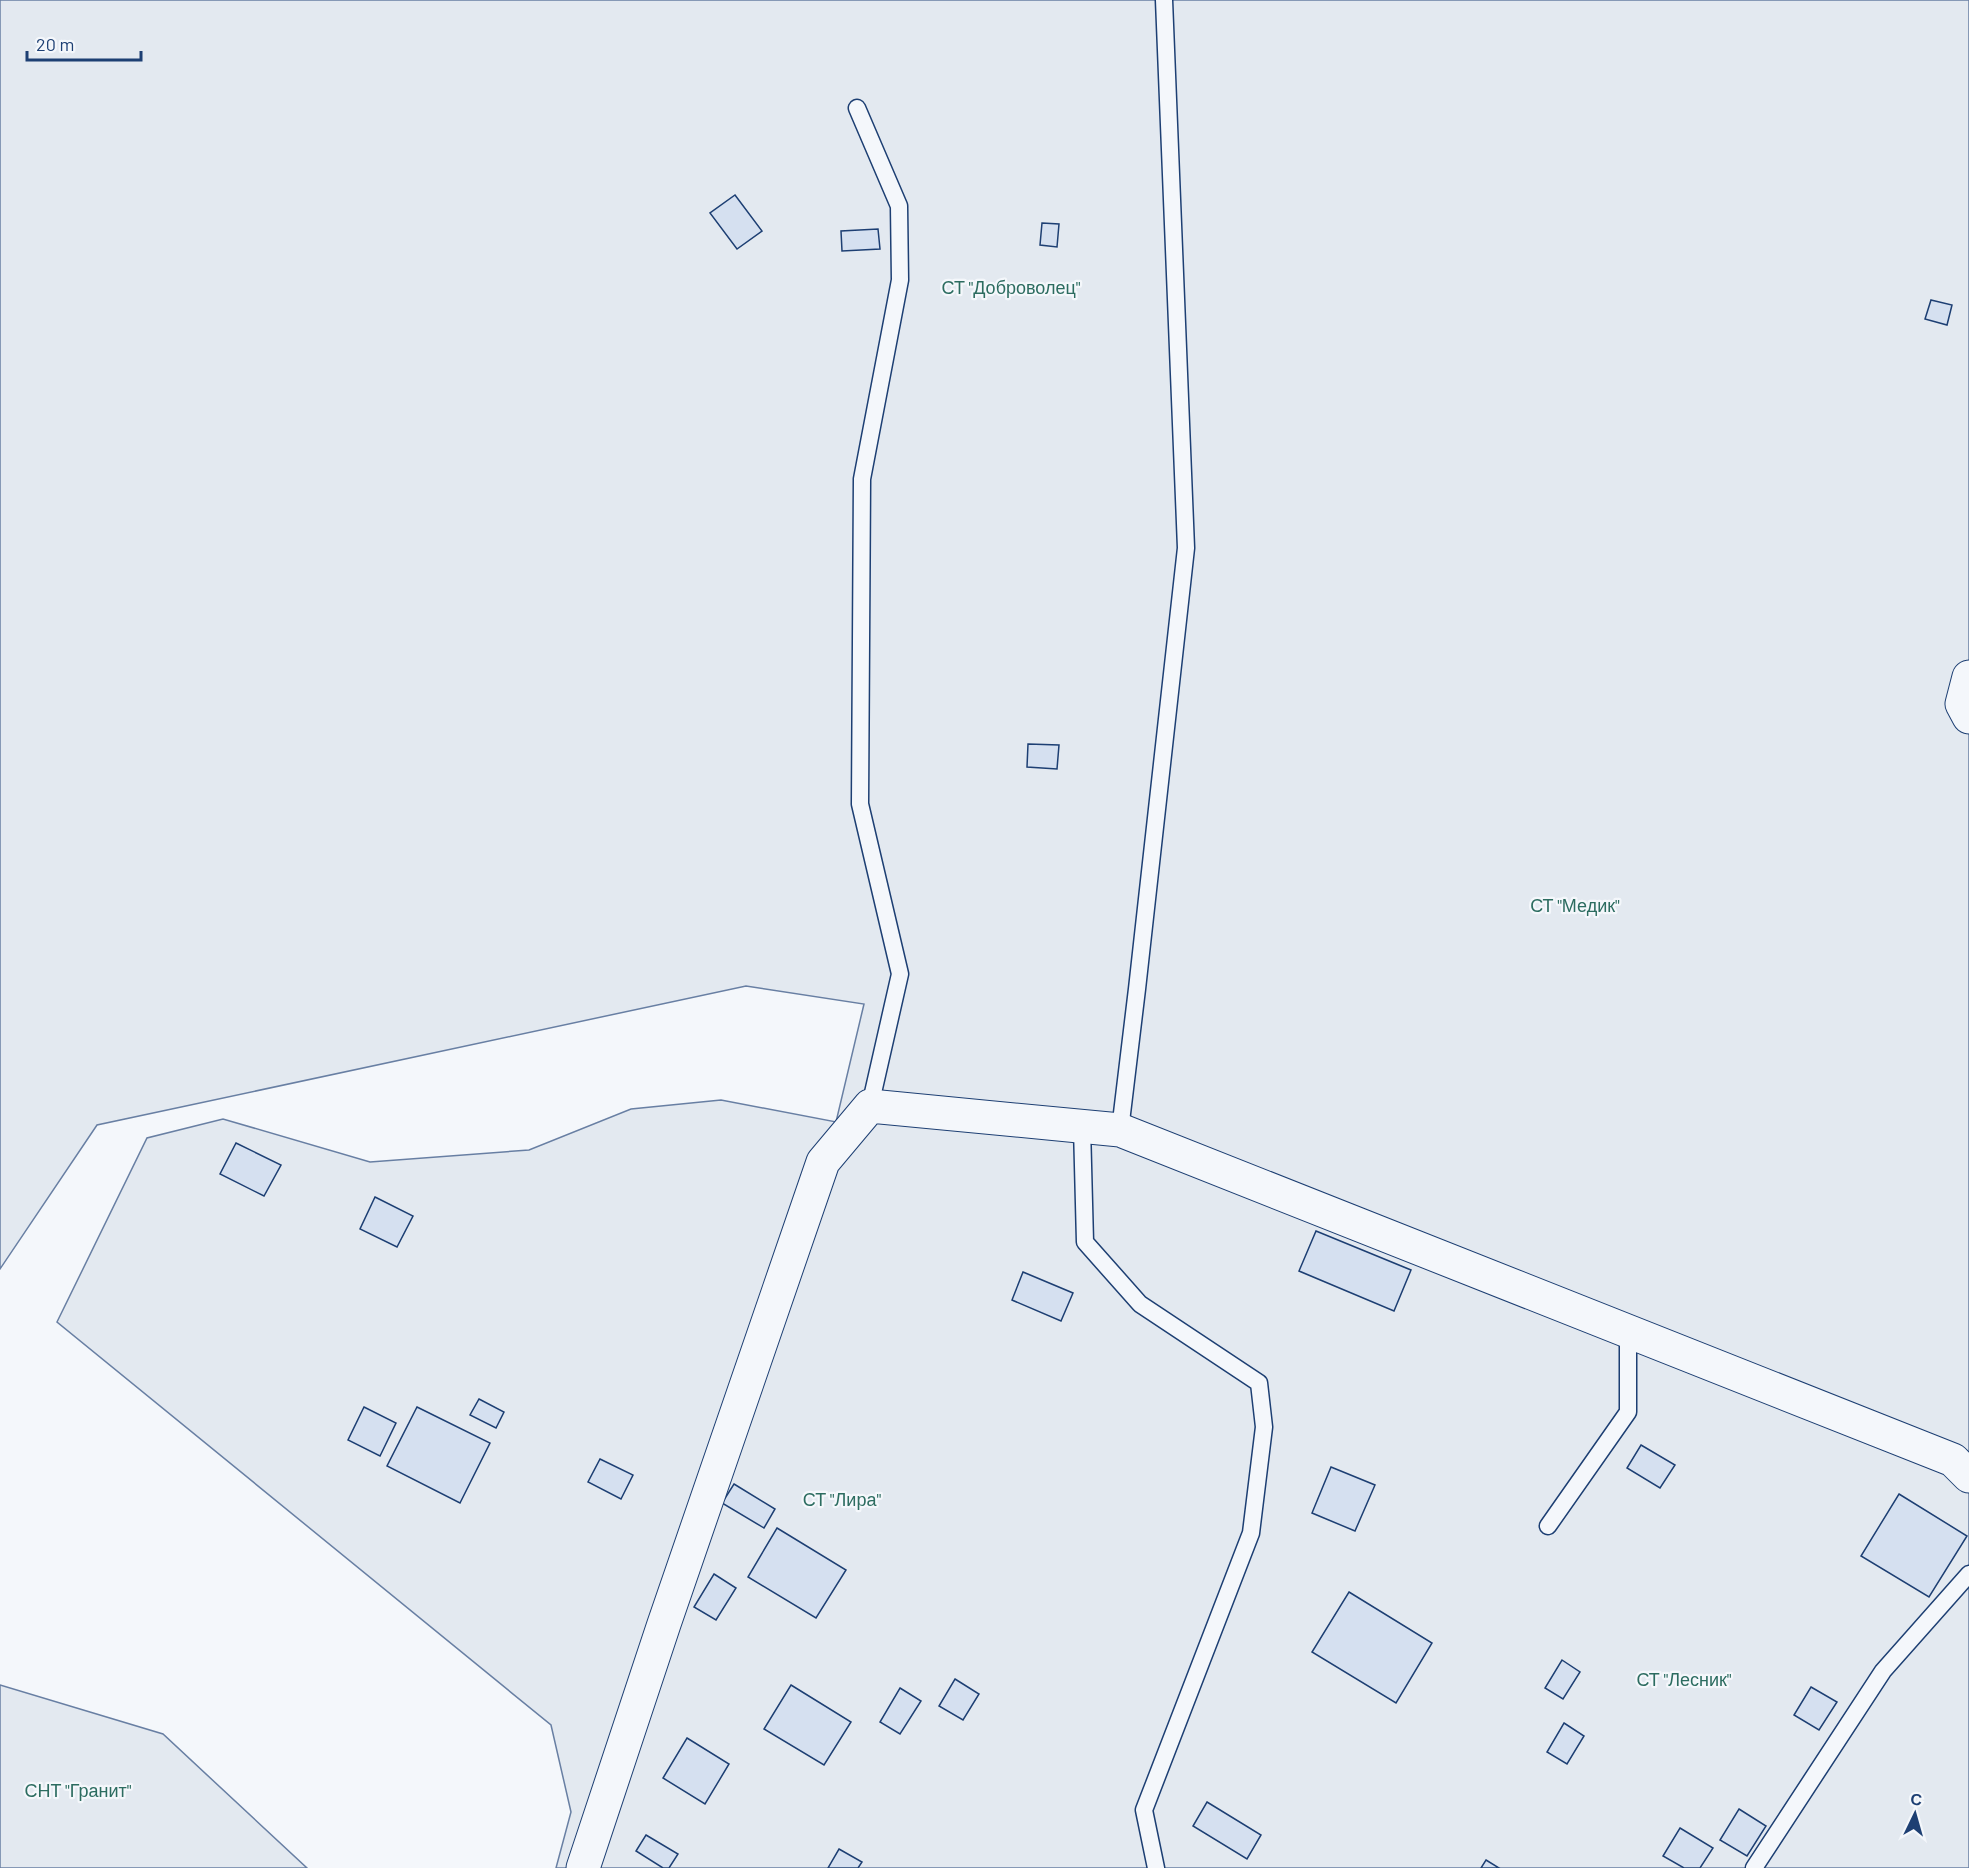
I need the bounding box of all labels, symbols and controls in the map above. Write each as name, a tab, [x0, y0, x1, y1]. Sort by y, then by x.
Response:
scale bar	[27, 24, 141, 62]
text: 20 m	[36, 33, 74, 55]
park label: СТ "Доброволец"	[942, 276, 1081, 298]
park label: СТ "Медик"	[1530, 894, 1620, 916]
park label: СТ "Лира"	[803, 1488, 881, 1510]
park label: СТ "Лесник"	[1636, 1668, 1732, 1690]
park label: СНТ "Гранит"	[24, 1779, 132, 1801]
north arrow	[1885, 1784, 1945, 1844]
text: С	[1910, 1789, 1923, 1809]

